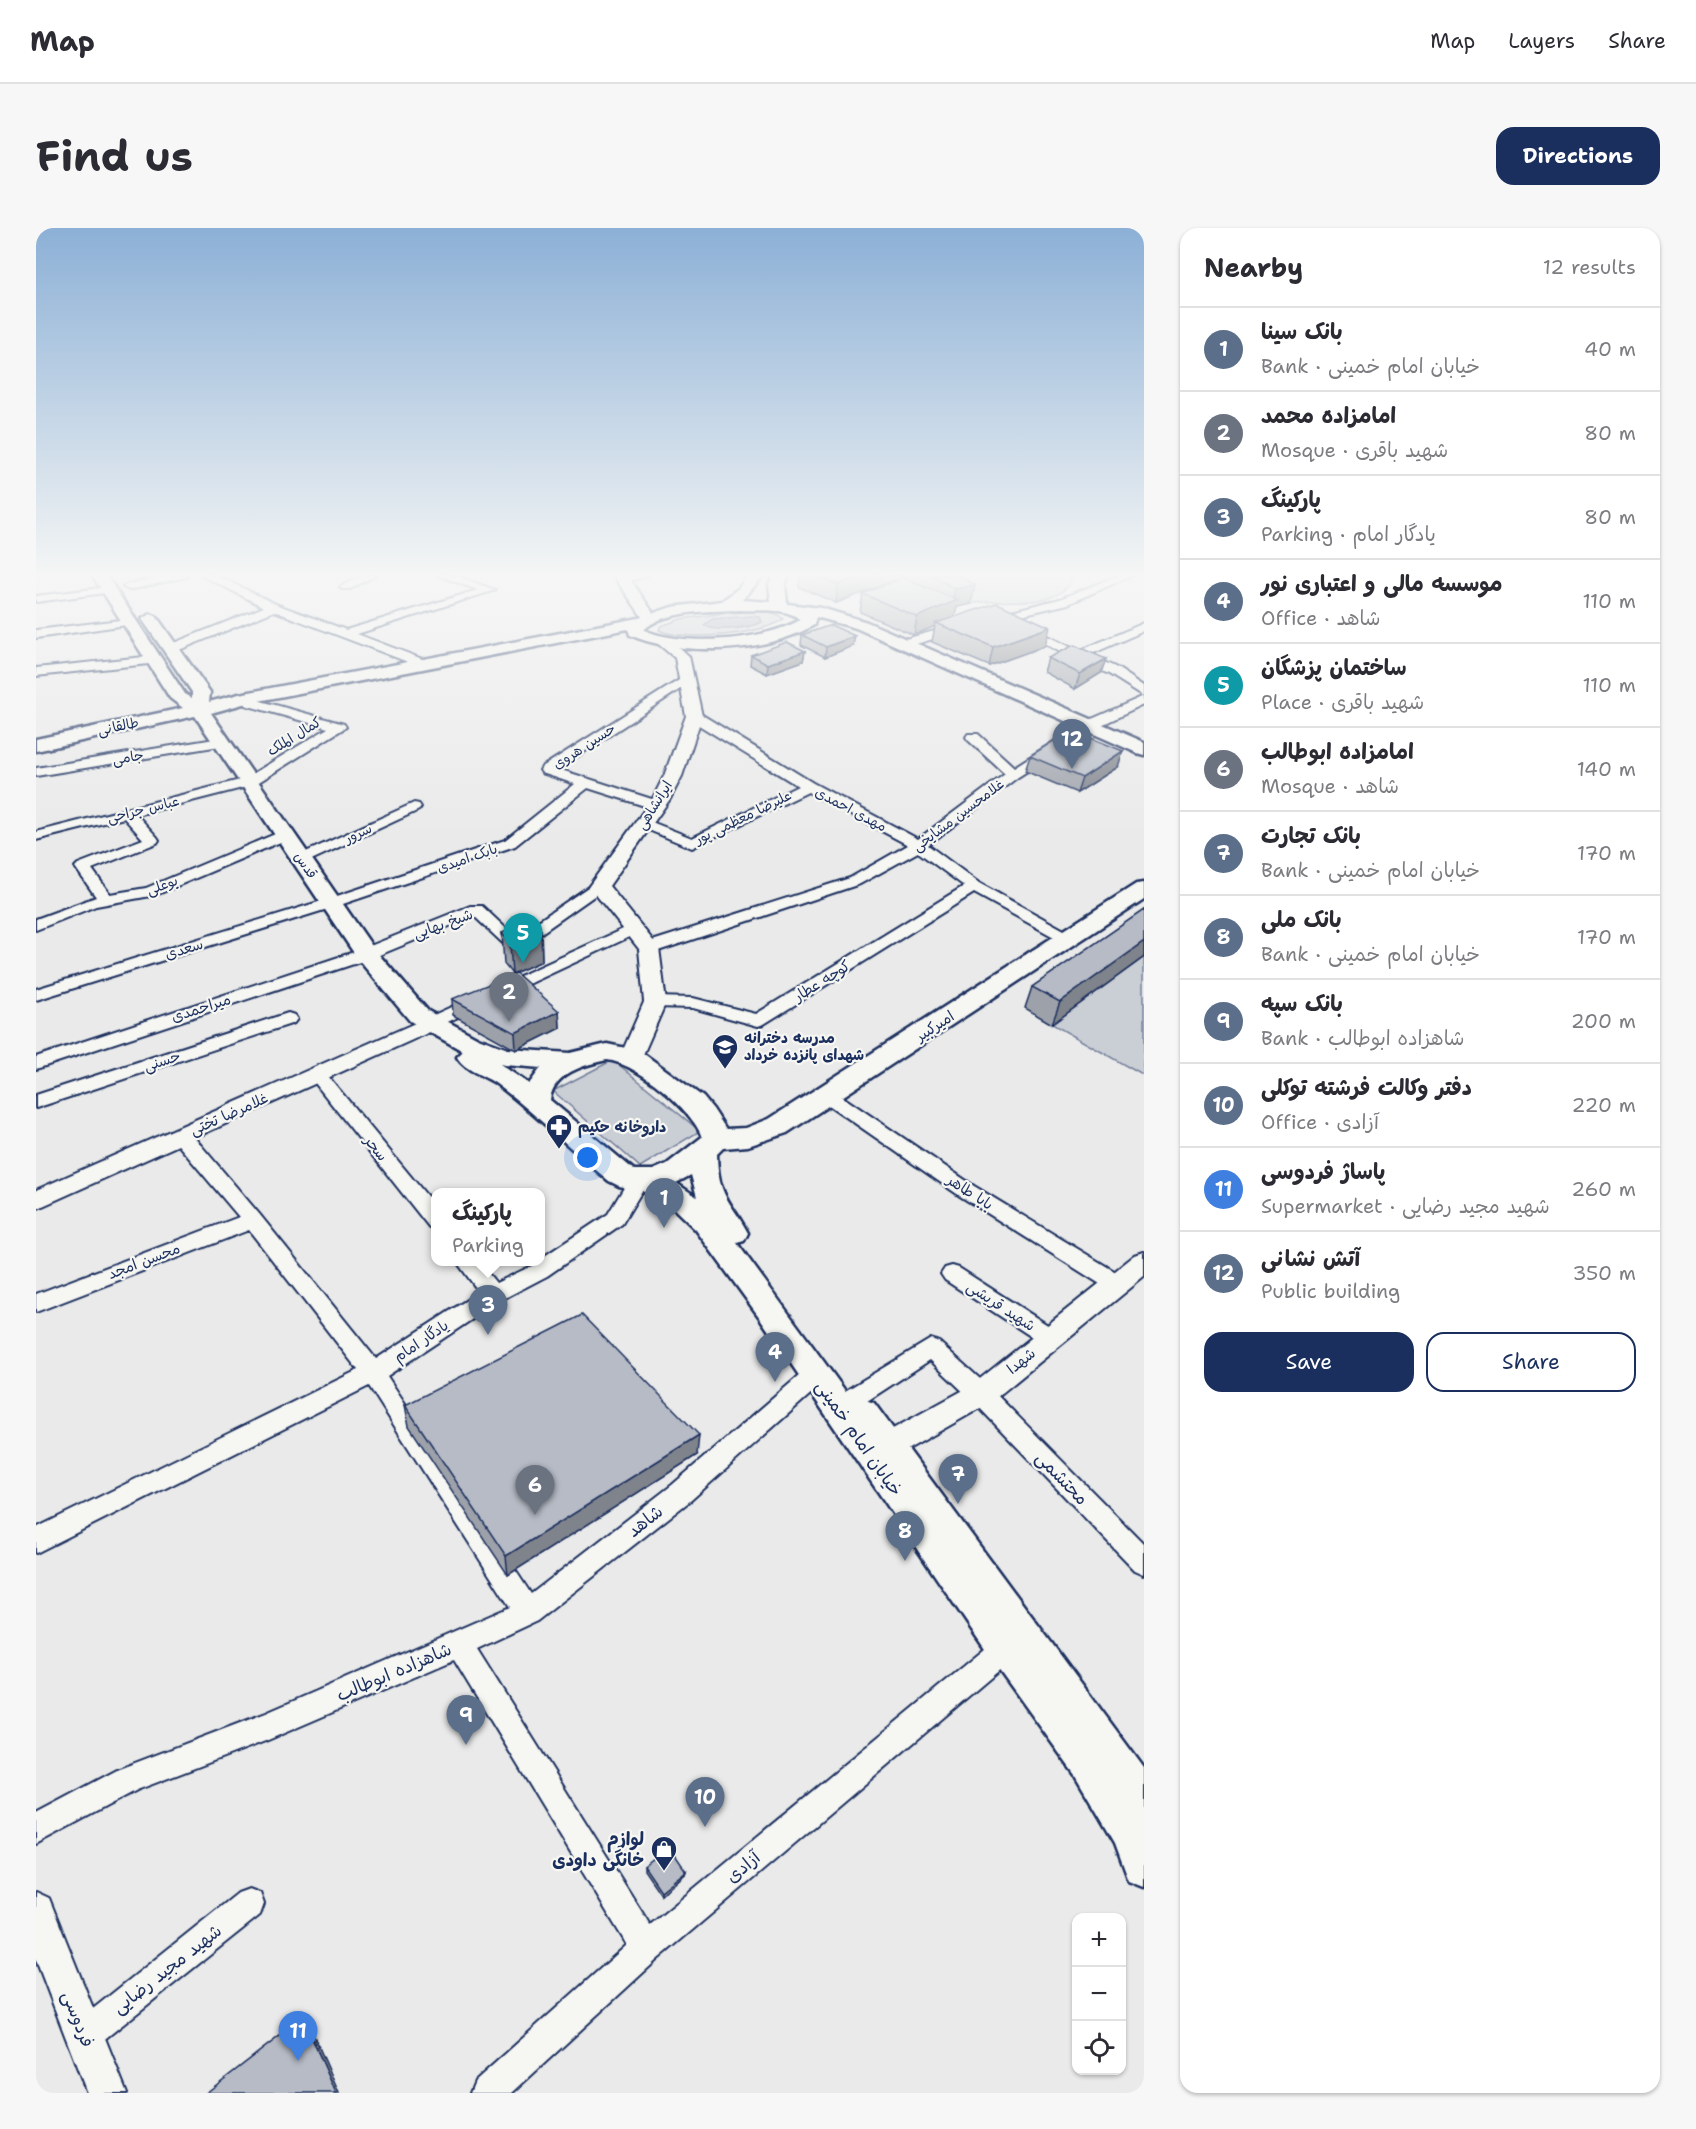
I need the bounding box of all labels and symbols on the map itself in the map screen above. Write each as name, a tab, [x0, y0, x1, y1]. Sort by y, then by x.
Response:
street label: کمال الملک	[264, 712, 324, 760]
street label: طالقانی	[96, 713, 140, 739]
street label: حسین هروی	[549, 719, 619, 773]
pin: 12	[1052, 720, 1092, 769]
street label: جامی	[111, 746, 145, 768]
street label: غلامحسین مشایخی	[909, 775, 1007, 855]
street label: ایرانشاهی	[632, 777, 676, 833]
street label: مهدی احمدی	[812, 783, 890, 835]
street label: علیرضا معظمی پور	[691, 786, 795, 850]
street label: عباس جراحی	[105, 791, 181, 827]
street label: سرور	[340, 819, 375, 848]
street label: بابک امیدی	[434, 839, 500, 877]
street label: قدس	[291, 848, 321, 882]
street label: بوعلی	[144, 871, 180, 899]
street label: شیخ بهایی	[410, 904, 476, 944]
pin: 5	[504, 914, 542, 963]
street label: سعدی	[162, 934, 206, 964]
street label: کوچه عطار	[789, 956, 854, 1007]
pin: 2	[490, 972, 528, 1022]
street label: میراحمدی	[169, 989, 233, 1027]
street label: امیرکبیر	[910, 1006, 958, 1047]
place label: مدرسه دخترانه شهدای پانزده خرداد	[744, 1028, 864, 1065]
school or university icon: مدرسه دخترانه شهدای پانزده خرداد	[710, 1032, 740, 1070]
street label: حسنی	[141, 1046, 183, 1076]
street label: غلامرضا تختی	[187, 1088, 271, 1140]
pharmacy icon: داروخانه حکیم	[544, 1112, 574, 1150]
place label: داروخانه حکیم	[578, 1117, 666, 1138]
street label: سحر	[358, 1129, 392, 1165]
your location	[573, 1143, 602, 1172]
street label: بابا طاهر	[941, 1168, 997, 1214]
pin: 1	[644, 1178, 684, 1228]
street label: محسن امجد	[105, 1238, 183, 1284]
street label: شهید قریشی	[963, 1276, 1039, 1336]
pin: 3	[468, 1286, 508, 1335]
street label: یادگار امام	[390, 1315, 453, 1368]
pin: 4	[756, 1332, 794, 1382]
street label: شهدا	[1002, 1343, 1040, 1379]
street label: خیابان امام خمینی	[808, 1375, 908, 1502]
street label: محتشمی	[1030, 1446, 1094, 1510]
pin: 7	[938, 1454, 978, 1504]
pin: 6	[516, 1466, 554, 1515]
street label: شاهد	[622, 1499, 668, 1543]
pin: 8	[886, 1512, 924, 1561]
street label: شاهزاده ابوطالب	[333, 1637, 455, 1707]
pin: 9	[446, 1696, 486, 1745]
pin: 10	[686, 1778, 724, 1827]
place label: لوازم خانگی داودی	[552, 1827, 644, 1872]
shop icon: لوازم خانگی داودی	[649, 1834, 679, 1872]
street label: آزادی	[721, 1845, 766, 1888]
street label: شهید مجید رضایی	[107, 1919, 227, 2019]
street label: فردوسی	[56, 1987, 100, 2051]
pin: 11	[278, 2012, 318, 2061]

